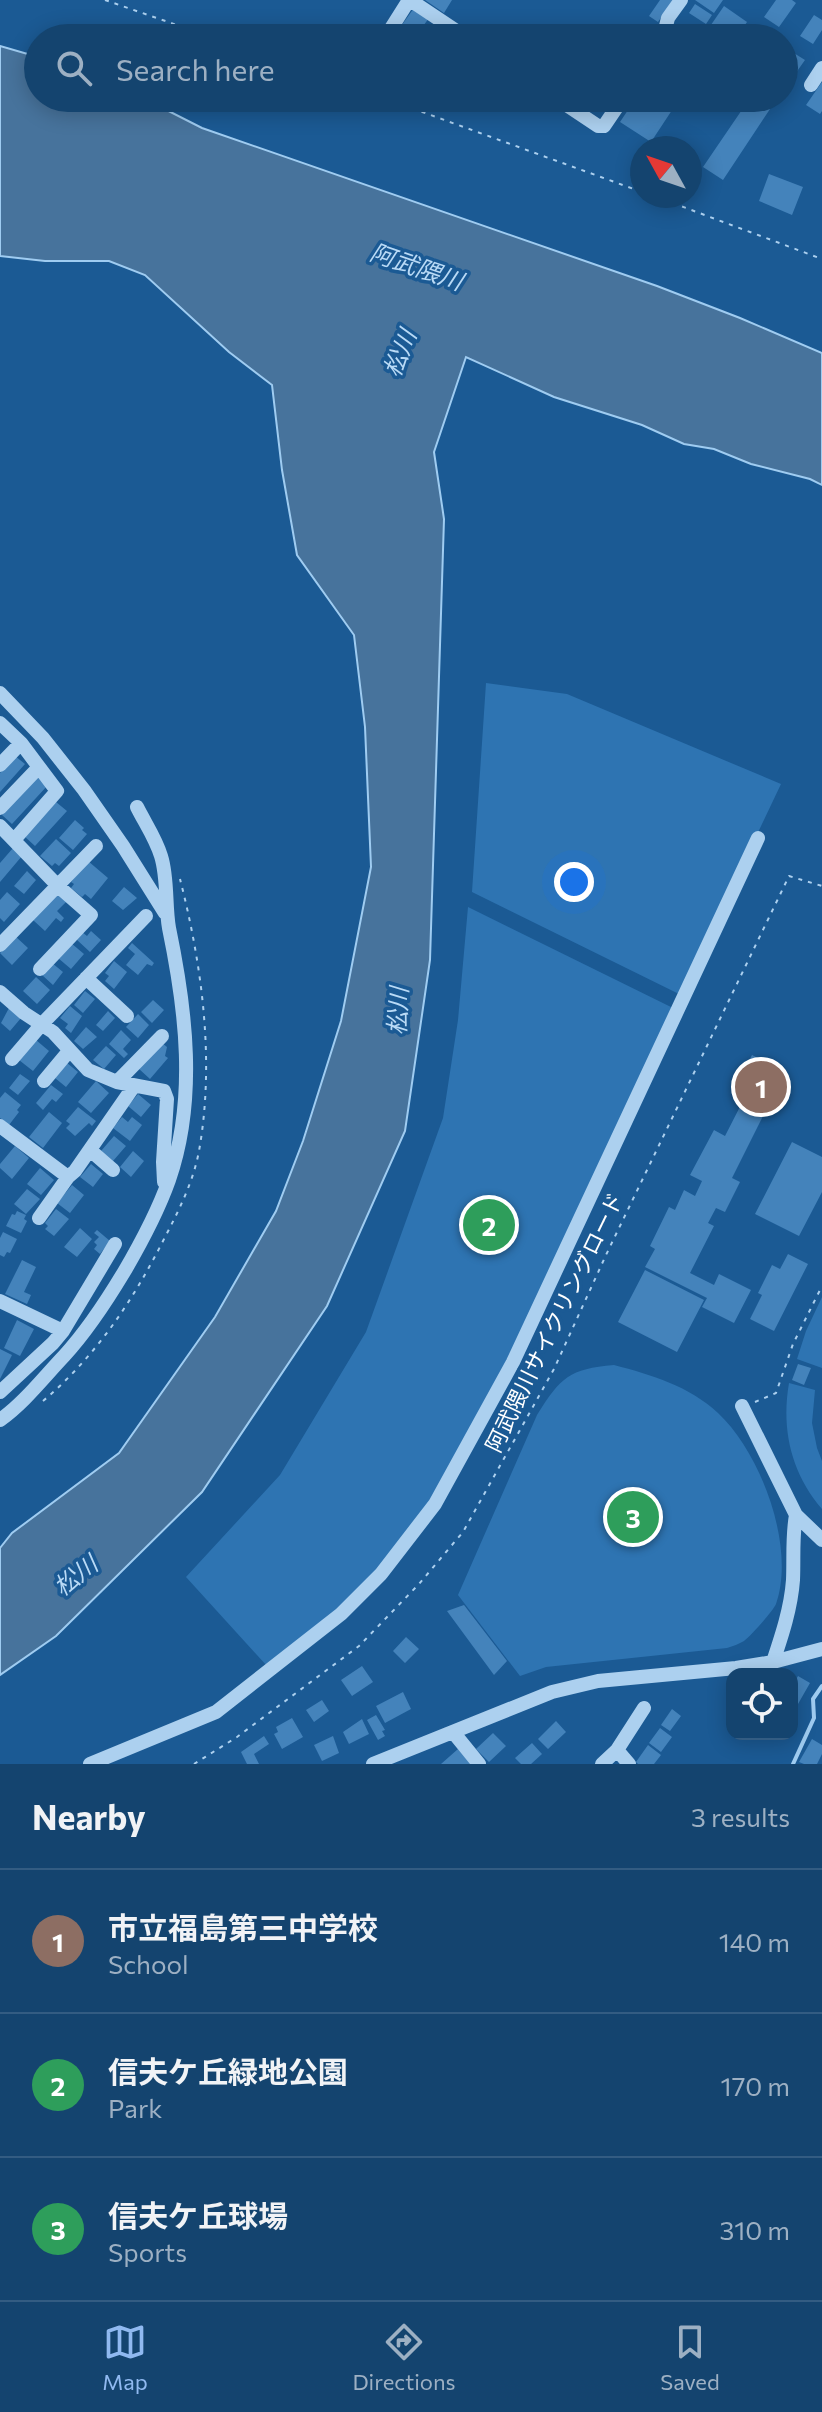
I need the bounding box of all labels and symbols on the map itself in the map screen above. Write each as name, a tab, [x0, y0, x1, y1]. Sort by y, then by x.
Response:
north arrow	[630, 136, 702, 208]
water label: 阿武隈川	[367, 237, 470, 296]
water label: 松川	[377, 323, 423, 381]
your location	[554, 862, 594, 902]
water label: 松川	[381, 983, 413, 1036]
pin: 1	[735, 1057, 787, 1117]
street label: 阿武隈川サイクリングロード	[479, 1188, 629, 1456]
pin: 2	[463, 1195, 515, 1255]
pin: 3	[607, 1487, 659, 1547]
water label: 松川	[47, 1547, 105, 1601]

